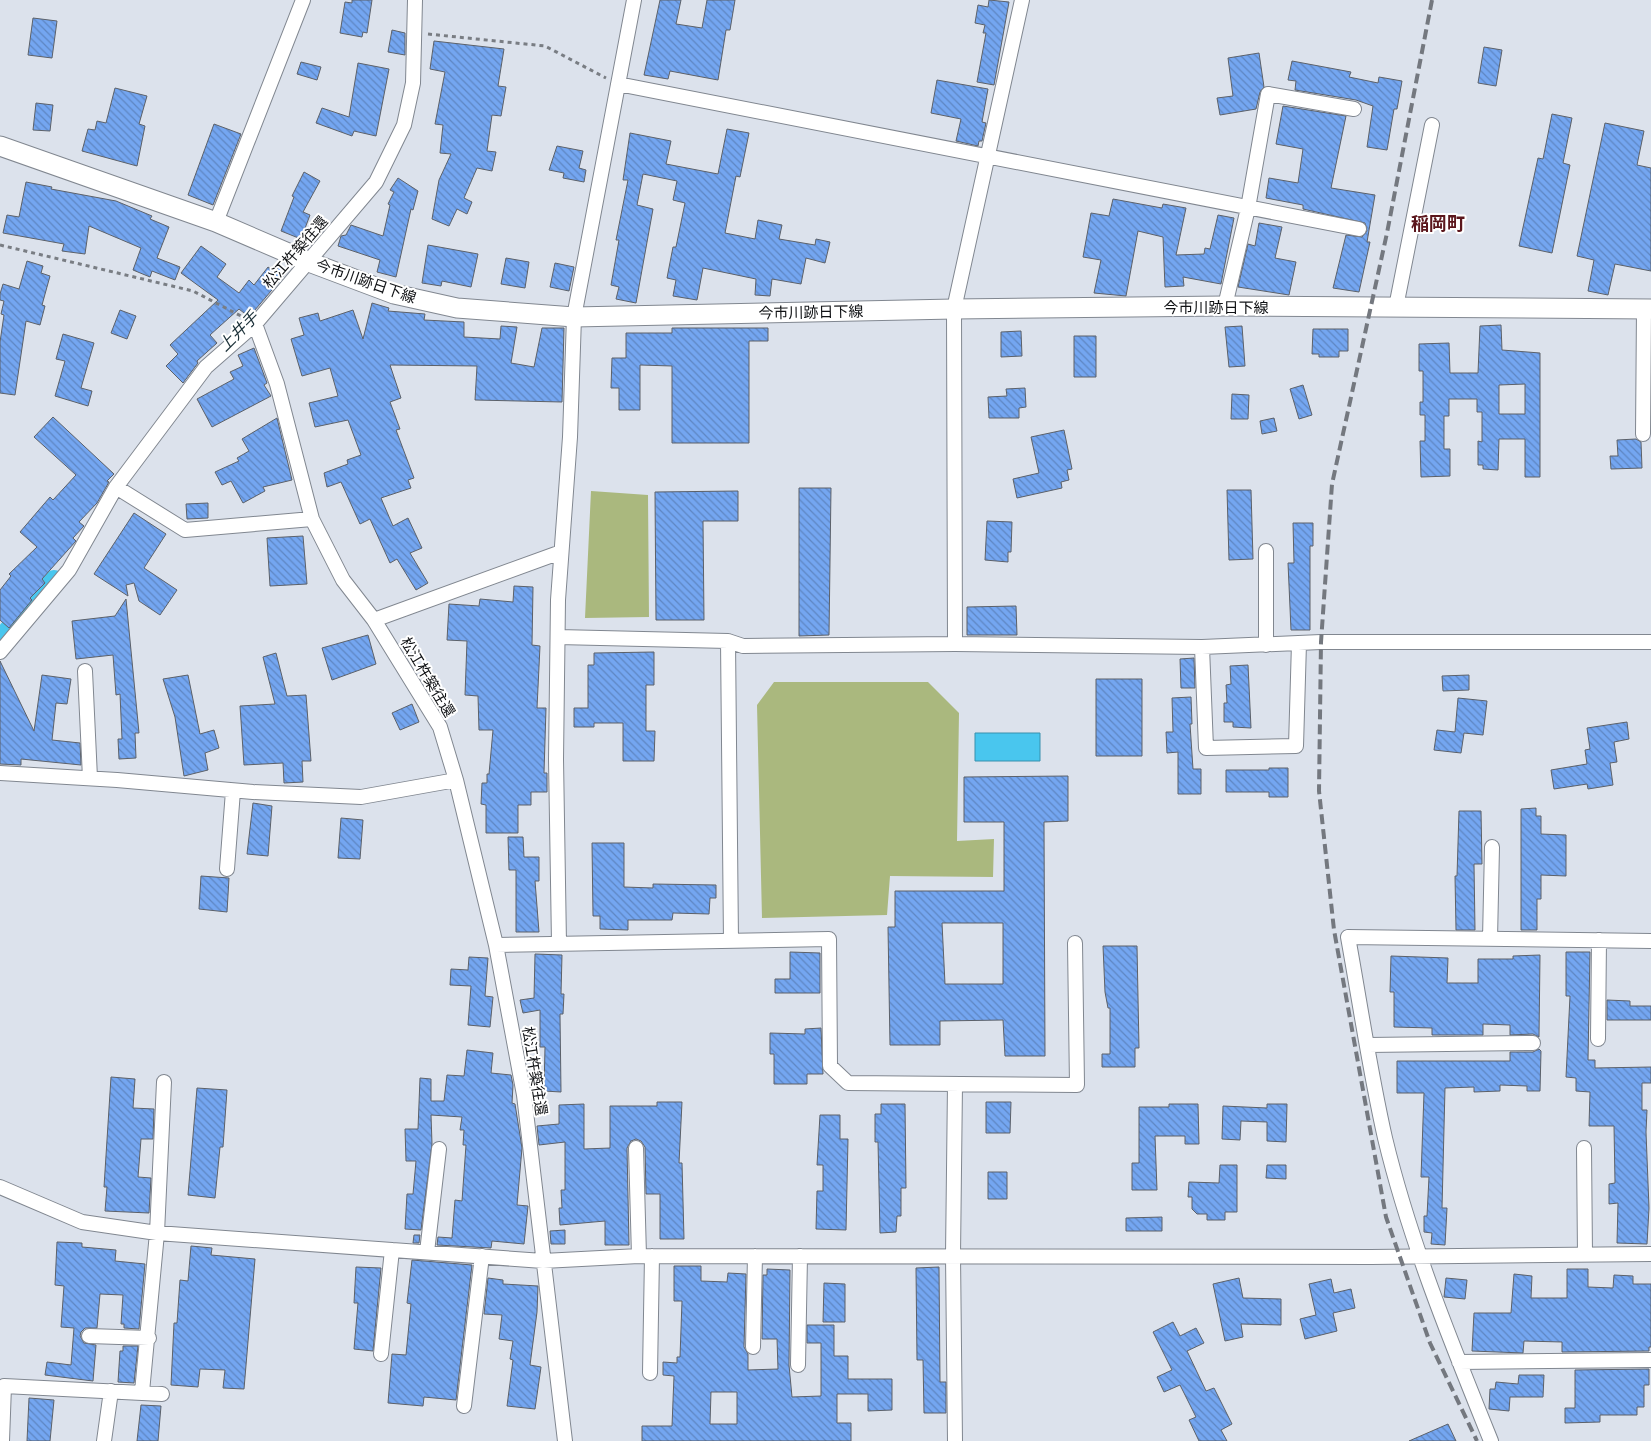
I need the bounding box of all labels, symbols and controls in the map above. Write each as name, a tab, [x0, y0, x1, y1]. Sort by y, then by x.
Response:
street label: 松江杵築往還	[258, 212, 332, 292]
district label: 稲岡町	[1411, 212, 1465, 235]
street label: 今市川跡日下線	[313, 255, 419, 307]
street label: 今市川跡日下線	[1163, 298, 1269, 317]
street label: 今市川跡日下線	[758, 302, 864, 322]
water label: 上井手	[214, 306, 263, 355]
street label: 松江杵築往還	[397, 634, 459, 720]
street label: 松江杵築往還	[519, 1025, 551, 1117]

